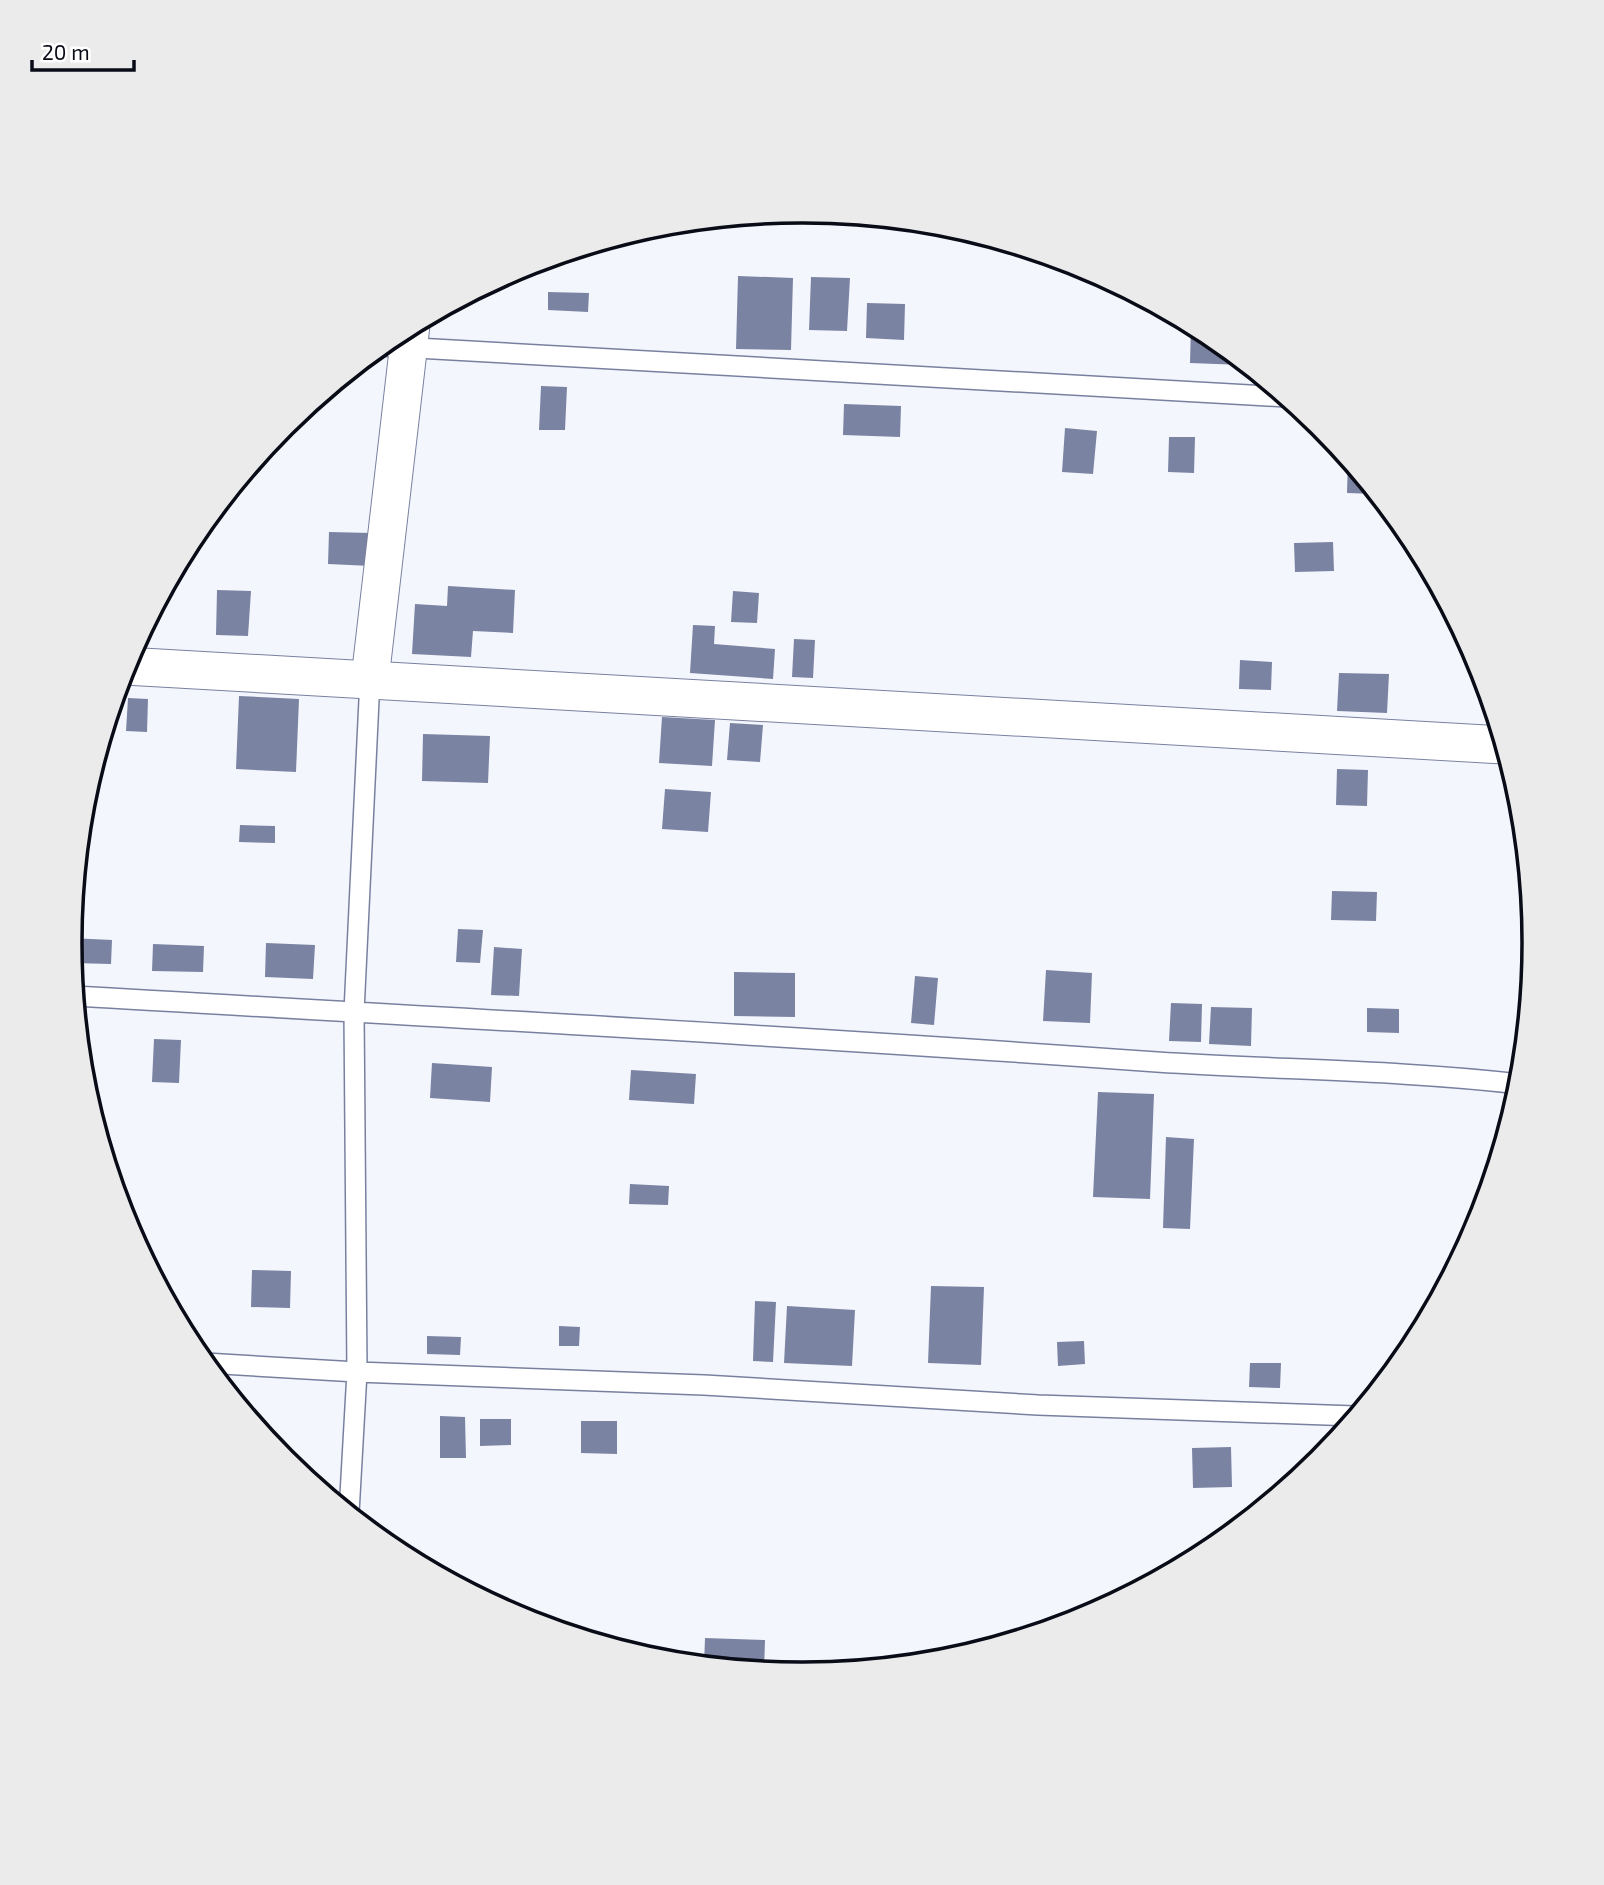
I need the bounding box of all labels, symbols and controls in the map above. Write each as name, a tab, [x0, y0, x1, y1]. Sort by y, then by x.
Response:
scale bar	[32, 28, 133, 72]
text: 20 m	[42, 39, 90, 64]

